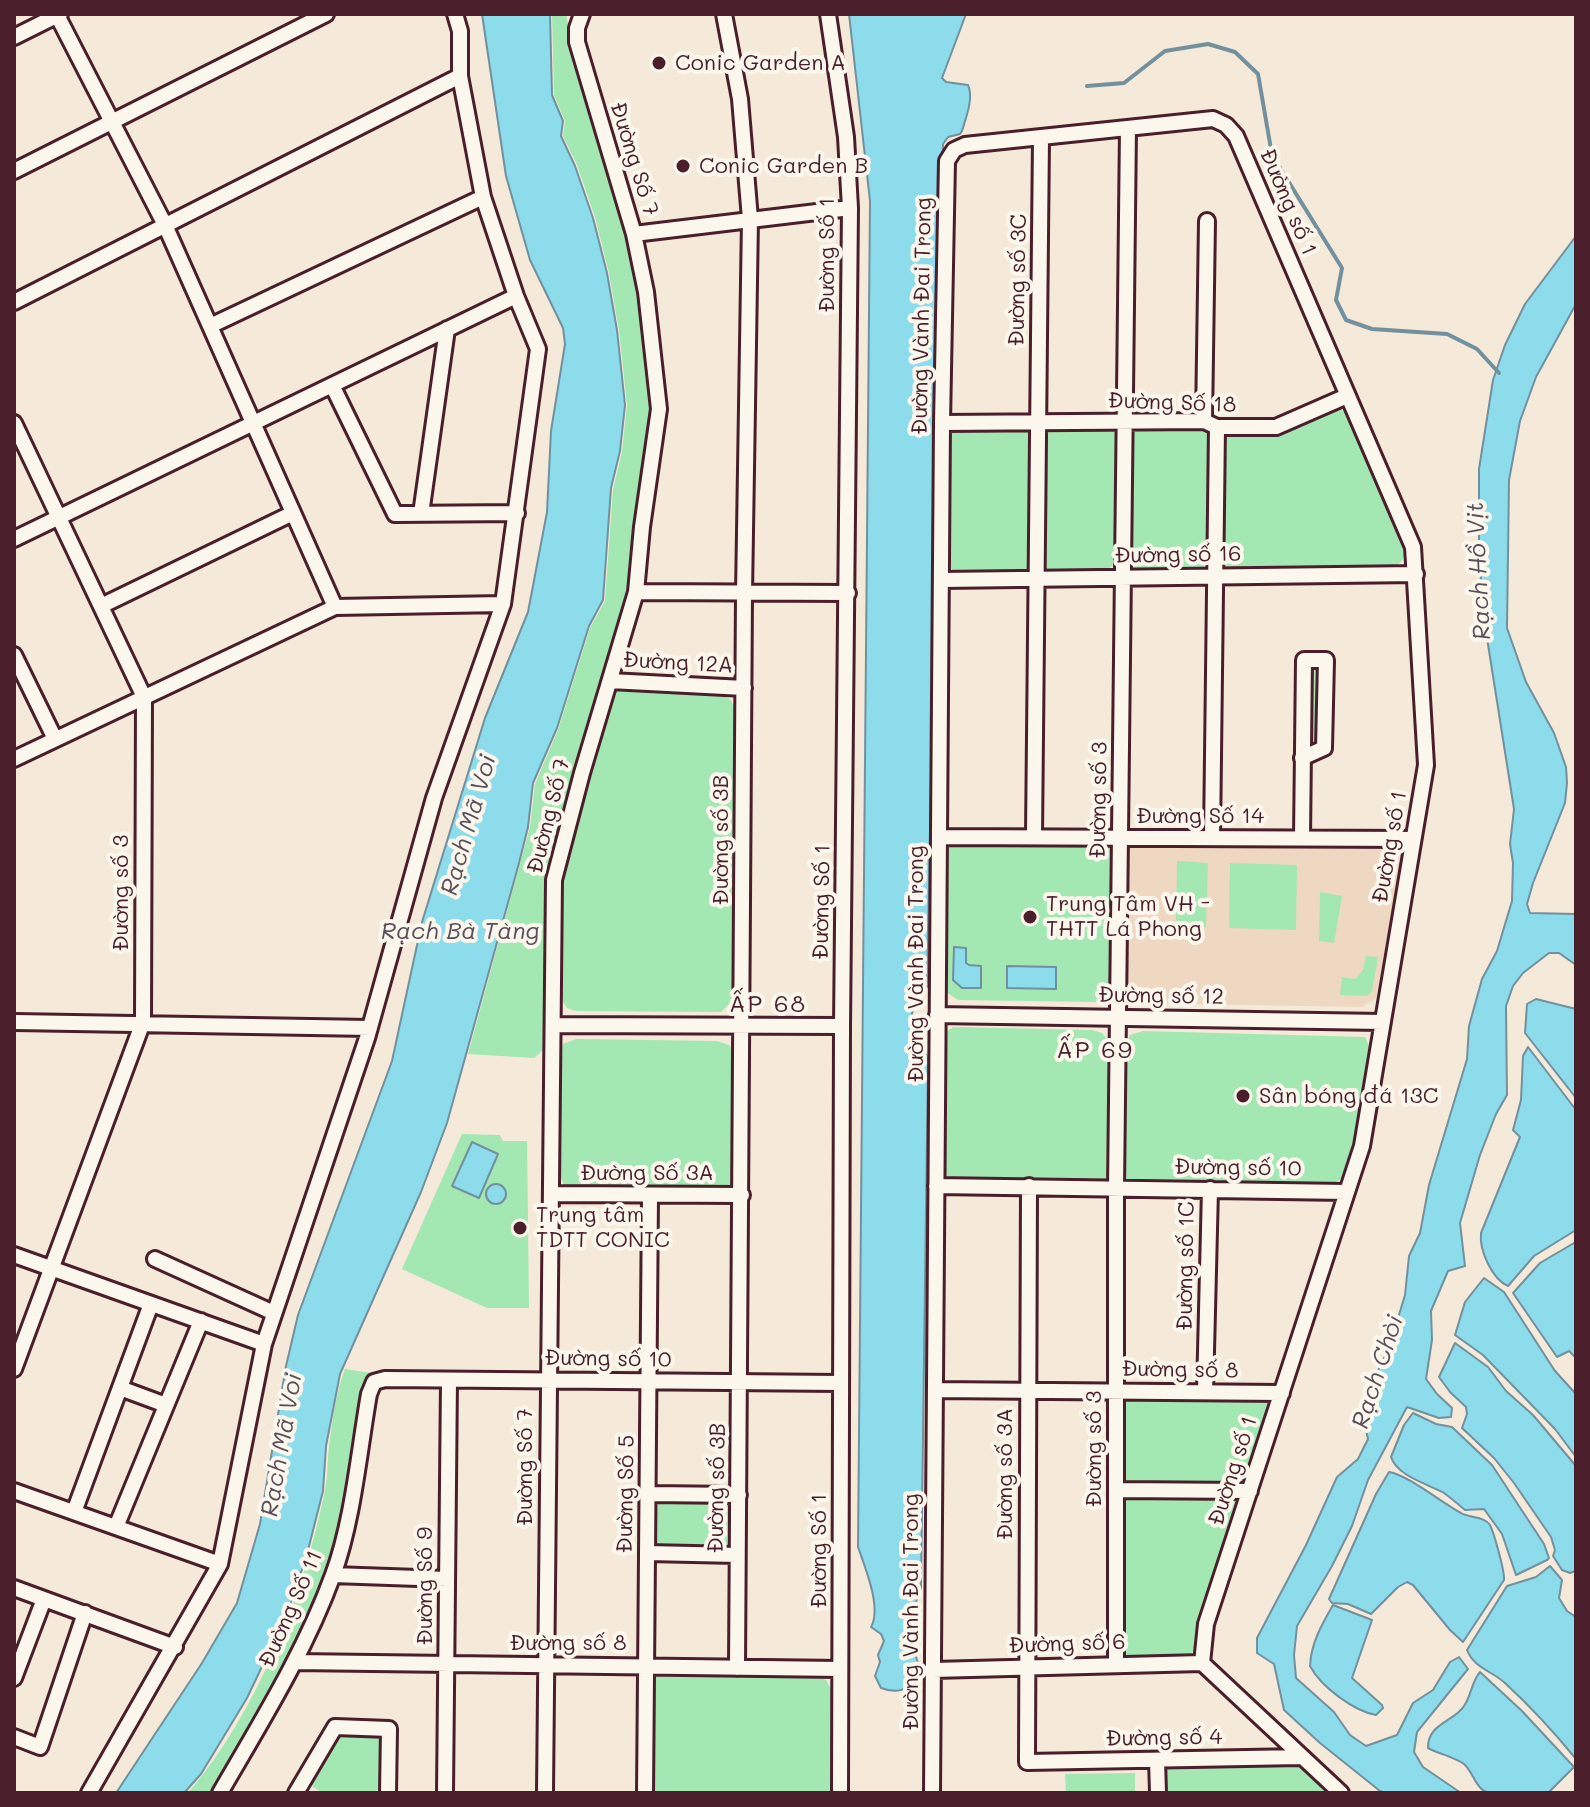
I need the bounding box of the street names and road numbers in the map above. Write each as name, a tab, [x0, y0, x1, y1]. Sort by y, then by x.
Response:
street label: Đường Số 7	[604, 99, 664, 219]
street label: Đường số 1	[1254, 145, 1322, 259]
street label: Đường Số 1	[814, 197, 840, 313]
street label: Đường Vành Đai Trong	[907, 197, 937, 435]
street label: Đường số 3C	[1004, 214, 1032, 346]
street label: Đường Số 18	[1107, 388, 1237, 418]
street label: Đường số 16	[1114, 541, 1242, 569]
street label: Đường 12A	[622, 647, 734, 679]
street label: Đường số 3	[1085, 741, 1113, 859]
street label: Đường Số 7	[522, 756, 576, 876]
street label: Đường số 3B	[708, 775, 734, 905]
street label: Đường số 1	[1367, 789, 1413, 905]
street label: Đường Số 14	[1136, 803, 1264, 829]
street label: Đường số 3	[108, 835, 134, 951]
street label: Đường Số 1	[808, 844, 836, 960]
street label: Đường Vành Đai Trong	[903, 845, 929, 1083]
street label: Đường số 12	[1098, 982, 1224, 1010]
street label: Đường số 10	[1174, 1154, 1302, 1182]
street label: Đường Số 3A	[580, 1160, 714, 1186]
street label: Đường số 1C	[1172, 1201, 1200, 1331]
street label: Đường số 10	[544, 1345, 672, 1373]
street label: Đường số 8	[1121, 1356, 1239, 1384]
street label: Đường số 3	[1081, 1391, 1107, 1507]
street label: Đường Số 7	[512, 1408, 538, 1526]
street label: Đường số 3A	[992, 1408, 1018, 1540]
street label: Đường số 1	[1203, 1413, 1263, 1529]
street label: Đường số 3B	[703, 1423, 731, 1553]
street label: Đường Số 5	[612, 1435, 640, 1553]
street label: Đường Số 1	[806, 1493, 832, 1609]
street label: Đường Vành Đai Trong	[898, 1493, 924, 1731]
street label: Đường Số 9	[412, 1527, 438, 1645]
street label: Đường Số 11	[254, 1547, 328, 1671]
street label: Đường số 6	[1008, 1629, 1126, 1659]
street label: Đường số 8	[509, 1630, 627, 1656]
street label: Đường số 4	[1105, 1724, 1223, 1752]

